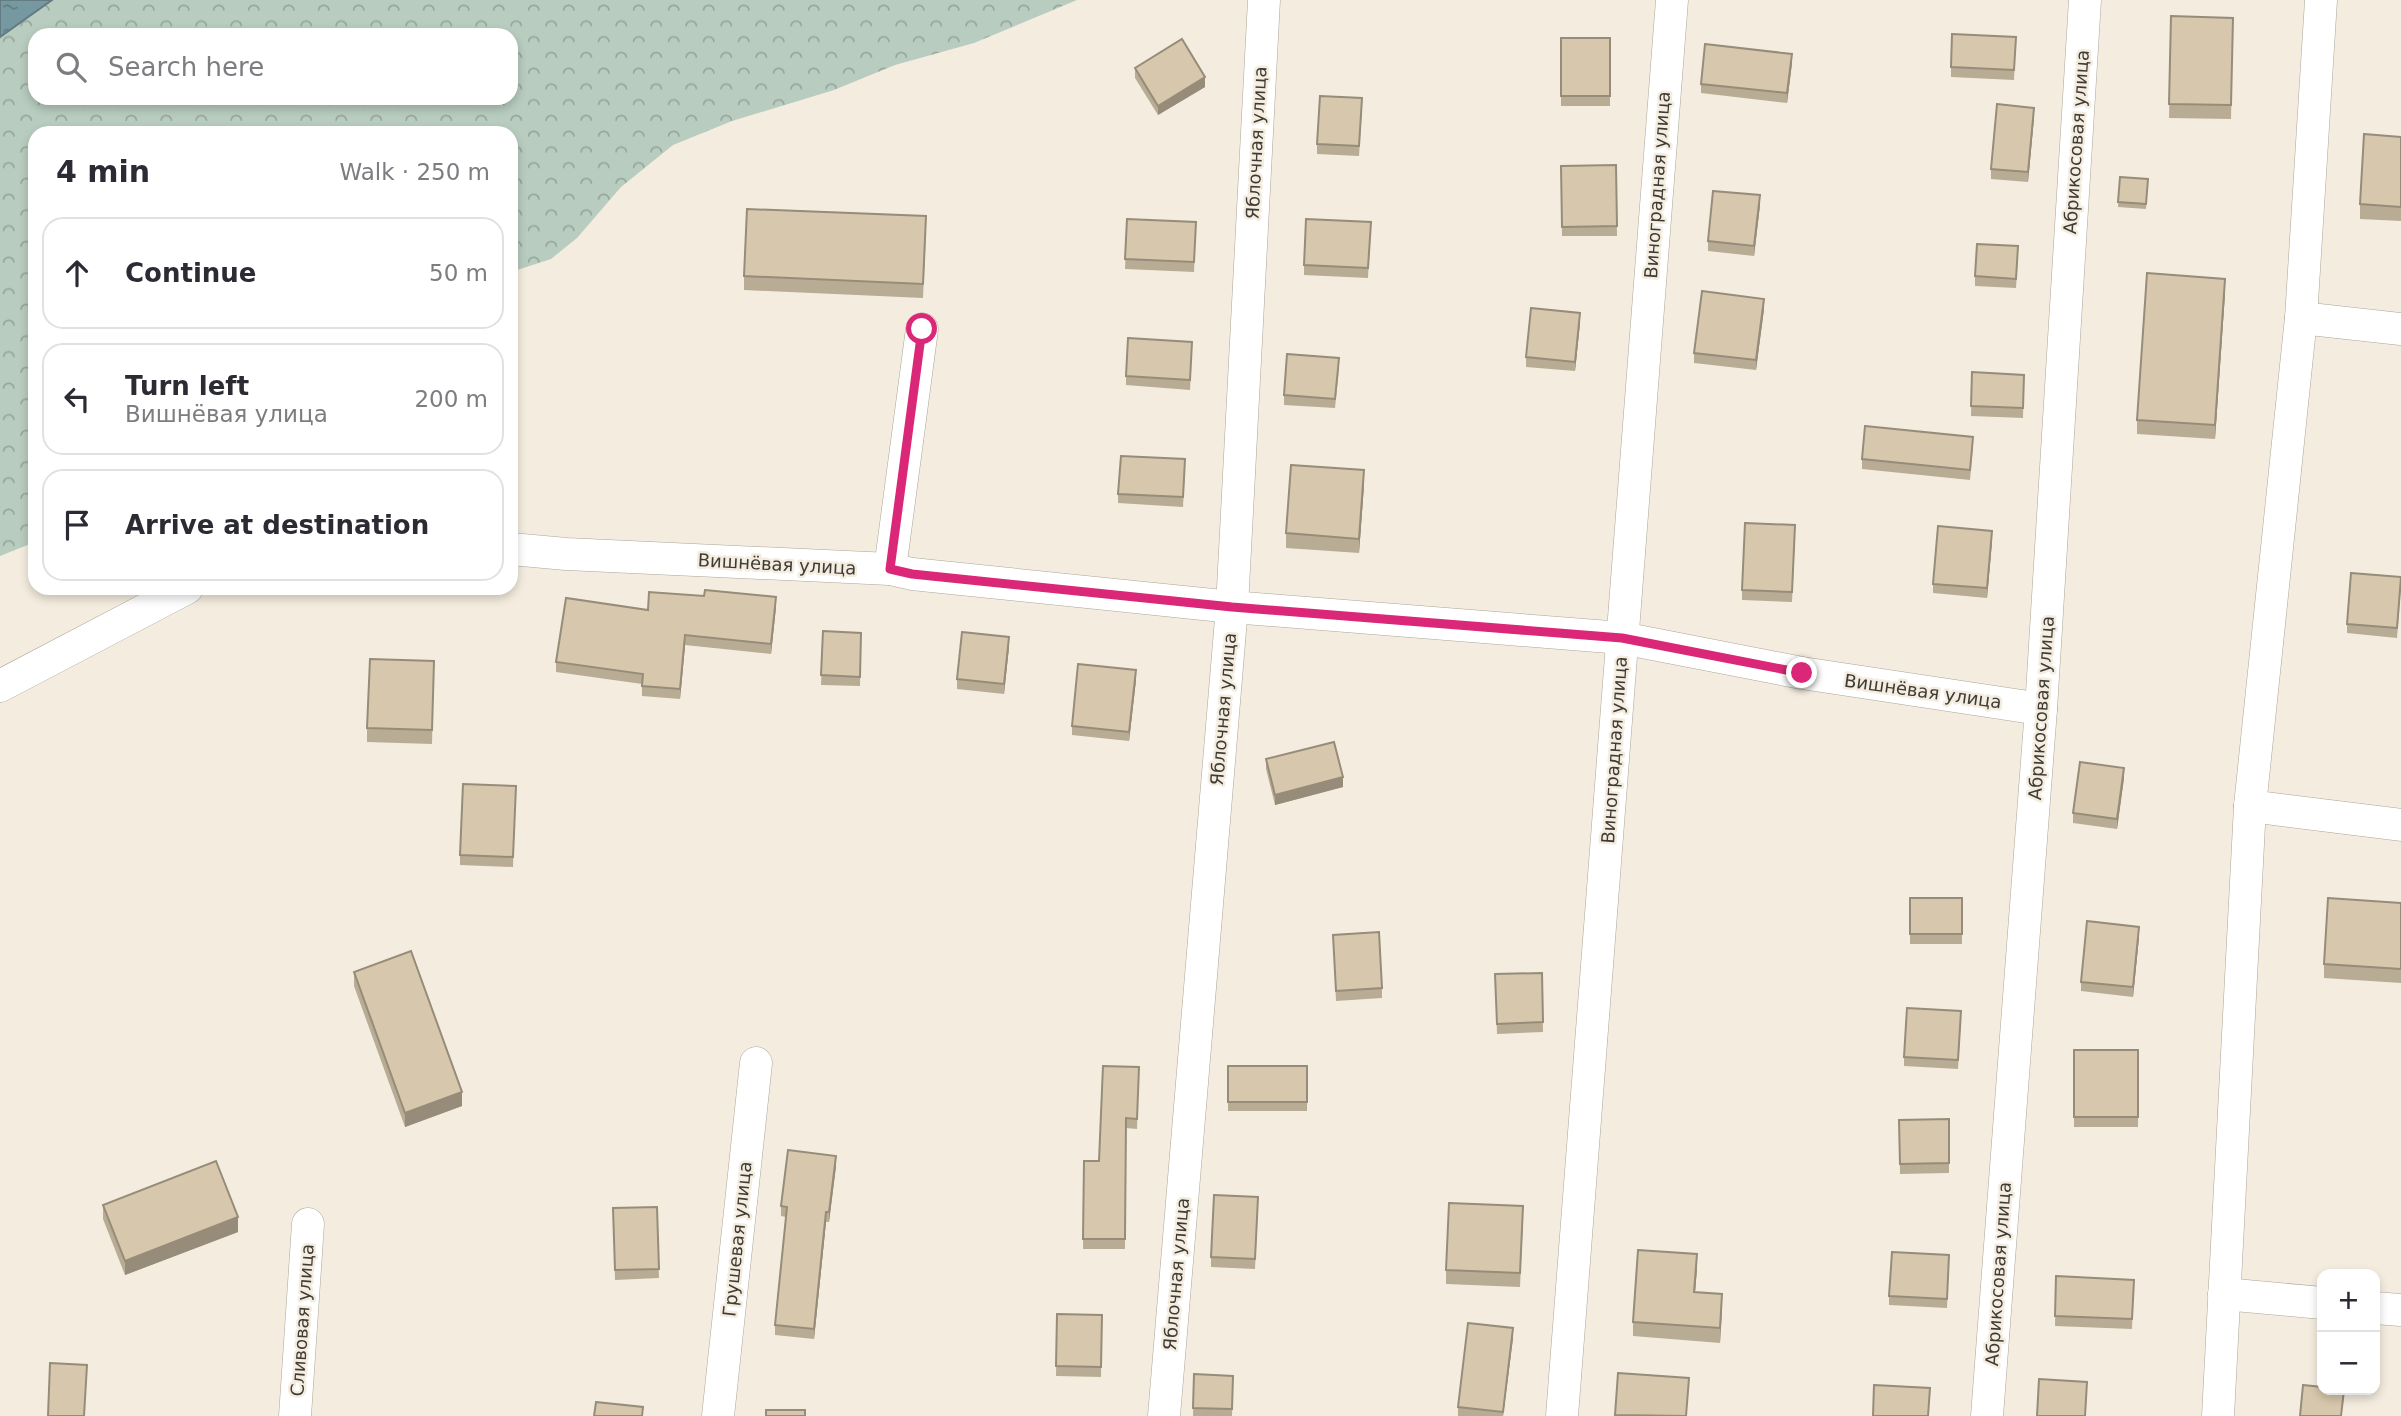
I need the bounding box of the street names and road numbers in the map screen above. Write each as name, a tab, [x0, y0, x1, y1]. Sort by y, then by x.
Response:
street label: Абрикосовая улица	[2059, 49, 2093, 235]
street label: Яблочная улица	[1242, 66, 1270, 220]
street label: Виноградная улица	[1640, 91, 1674, 279]
street label: Вишнёвая улица	[697, 549, 857, 579]
street label: Абрикосовая улица	[2024, 615, 2058, 801]
street label: Яблочная улица	[1206, 632, 1240, 786]
street label: Виноградная улица	[1597, 656, 1631, 844]
street label: Вишнёвая улица	[1843, 670, 2003, 712]
street label: Грушевая улица	[718, 1160, 756, 1318]
street label: Абрикосовая улица	[1981, 1181, 2015, 1367]
street label: Яблочная улица	[1159, 1197, 1193, 1351]
street label: Сливовая улица	[286, 1243, 318, 1397]

